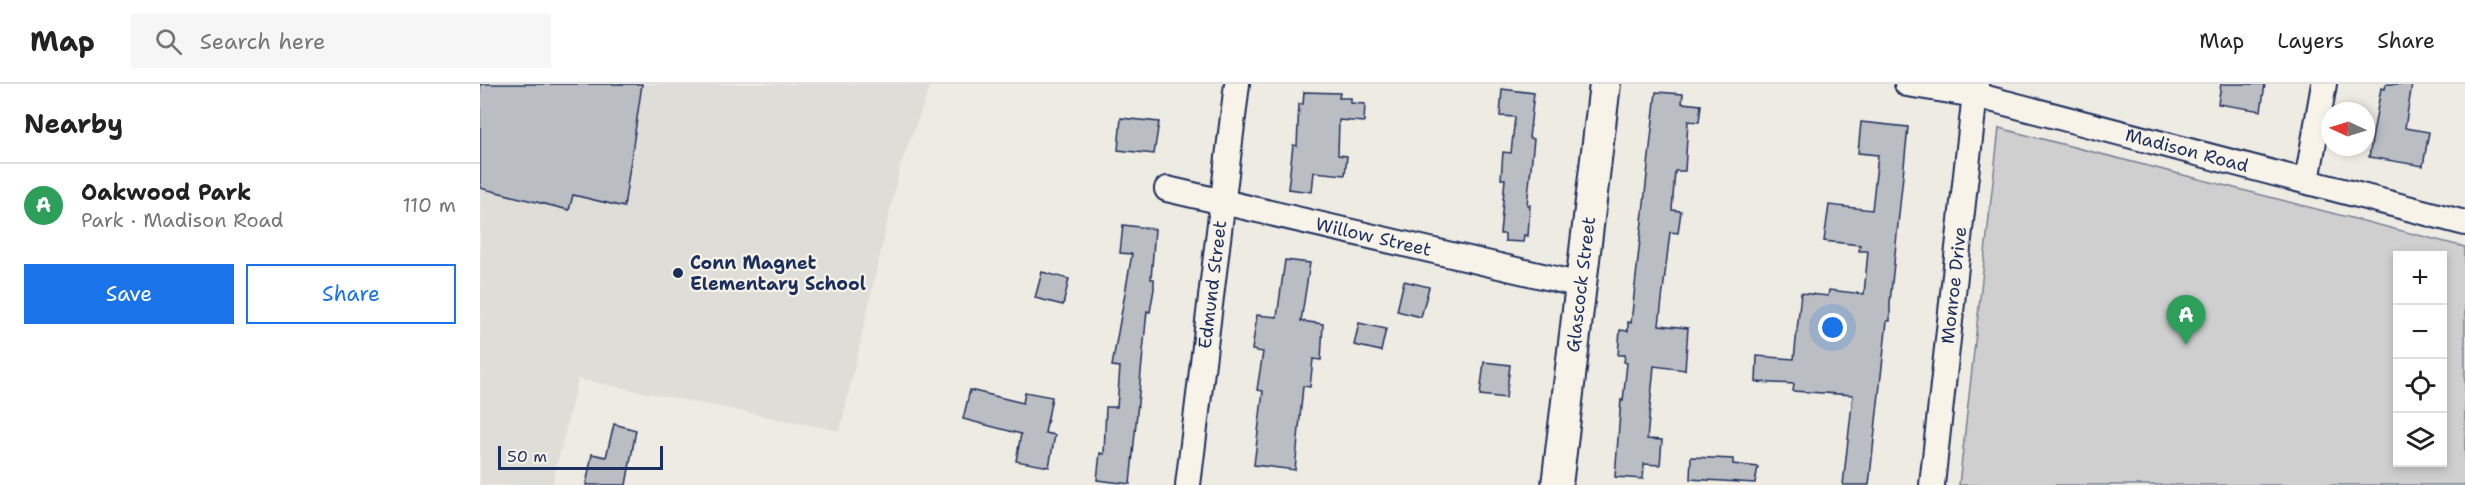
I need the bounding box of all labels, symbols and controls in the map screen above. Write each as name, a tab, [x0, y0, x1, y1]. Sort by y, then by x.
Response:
search box	[131, 14, 551, 68]
text: Map	[30, 22, 95, 60]
icon: search	[152, 25, 185, 58]
text: Search here	[200, 27, 325, 56]
text: Map	[2199, 27, 2244, 55]
text: Layers	[2277, 27, 2344, 55]
text: Share	[2377, 27, 2435, 55]
north arrow	[2321, 102, 2375, 156]
text: Nearby	[24, 106, 123, 141]
street label: Madison Road	[2123, 123, 2251, 178]
text: Oakwood Park	[81, 178, 251, 207]
text: A	[36, 192, 51, 218]
text: 110 m	[402, 192, 456, 218]
text: Park · Madison Road	[81, 207, 283, 233]
street label: Willow Street	[1313, 212, 1434, 262]
street label: Glascock Street	[1561, 215, 1601, 354]
street label: Edmund Street	[1193, 219, 1232, 350]
street label: Monroe Drive	[1936, 225, 1972, 345]
place label: Conn Magnet Elementary School	[690, 251, 866, 296]
map controls	[2393, 251, 2447, 467]
button: +	[2393, 251, 2447, 305]
button: Save	[24, 264, 234, 324]
button: Share	[246, 264, 456, 324]
marker: Conn Magnet Elementary School	[671, 266, 685, 280]
pin: A	[2166, 296, 2206, 345]
button: −	[2393, 305, 2447, 359]
your location	[1818, 313, 1847, 342]
button: locate	[2393, 359, 2447, 413]
button: layers	[2393, 413, 2447, 467]
scale bar	[498, 443, 663, 470]
text: 50 m	[507, 446, 547, 467]

